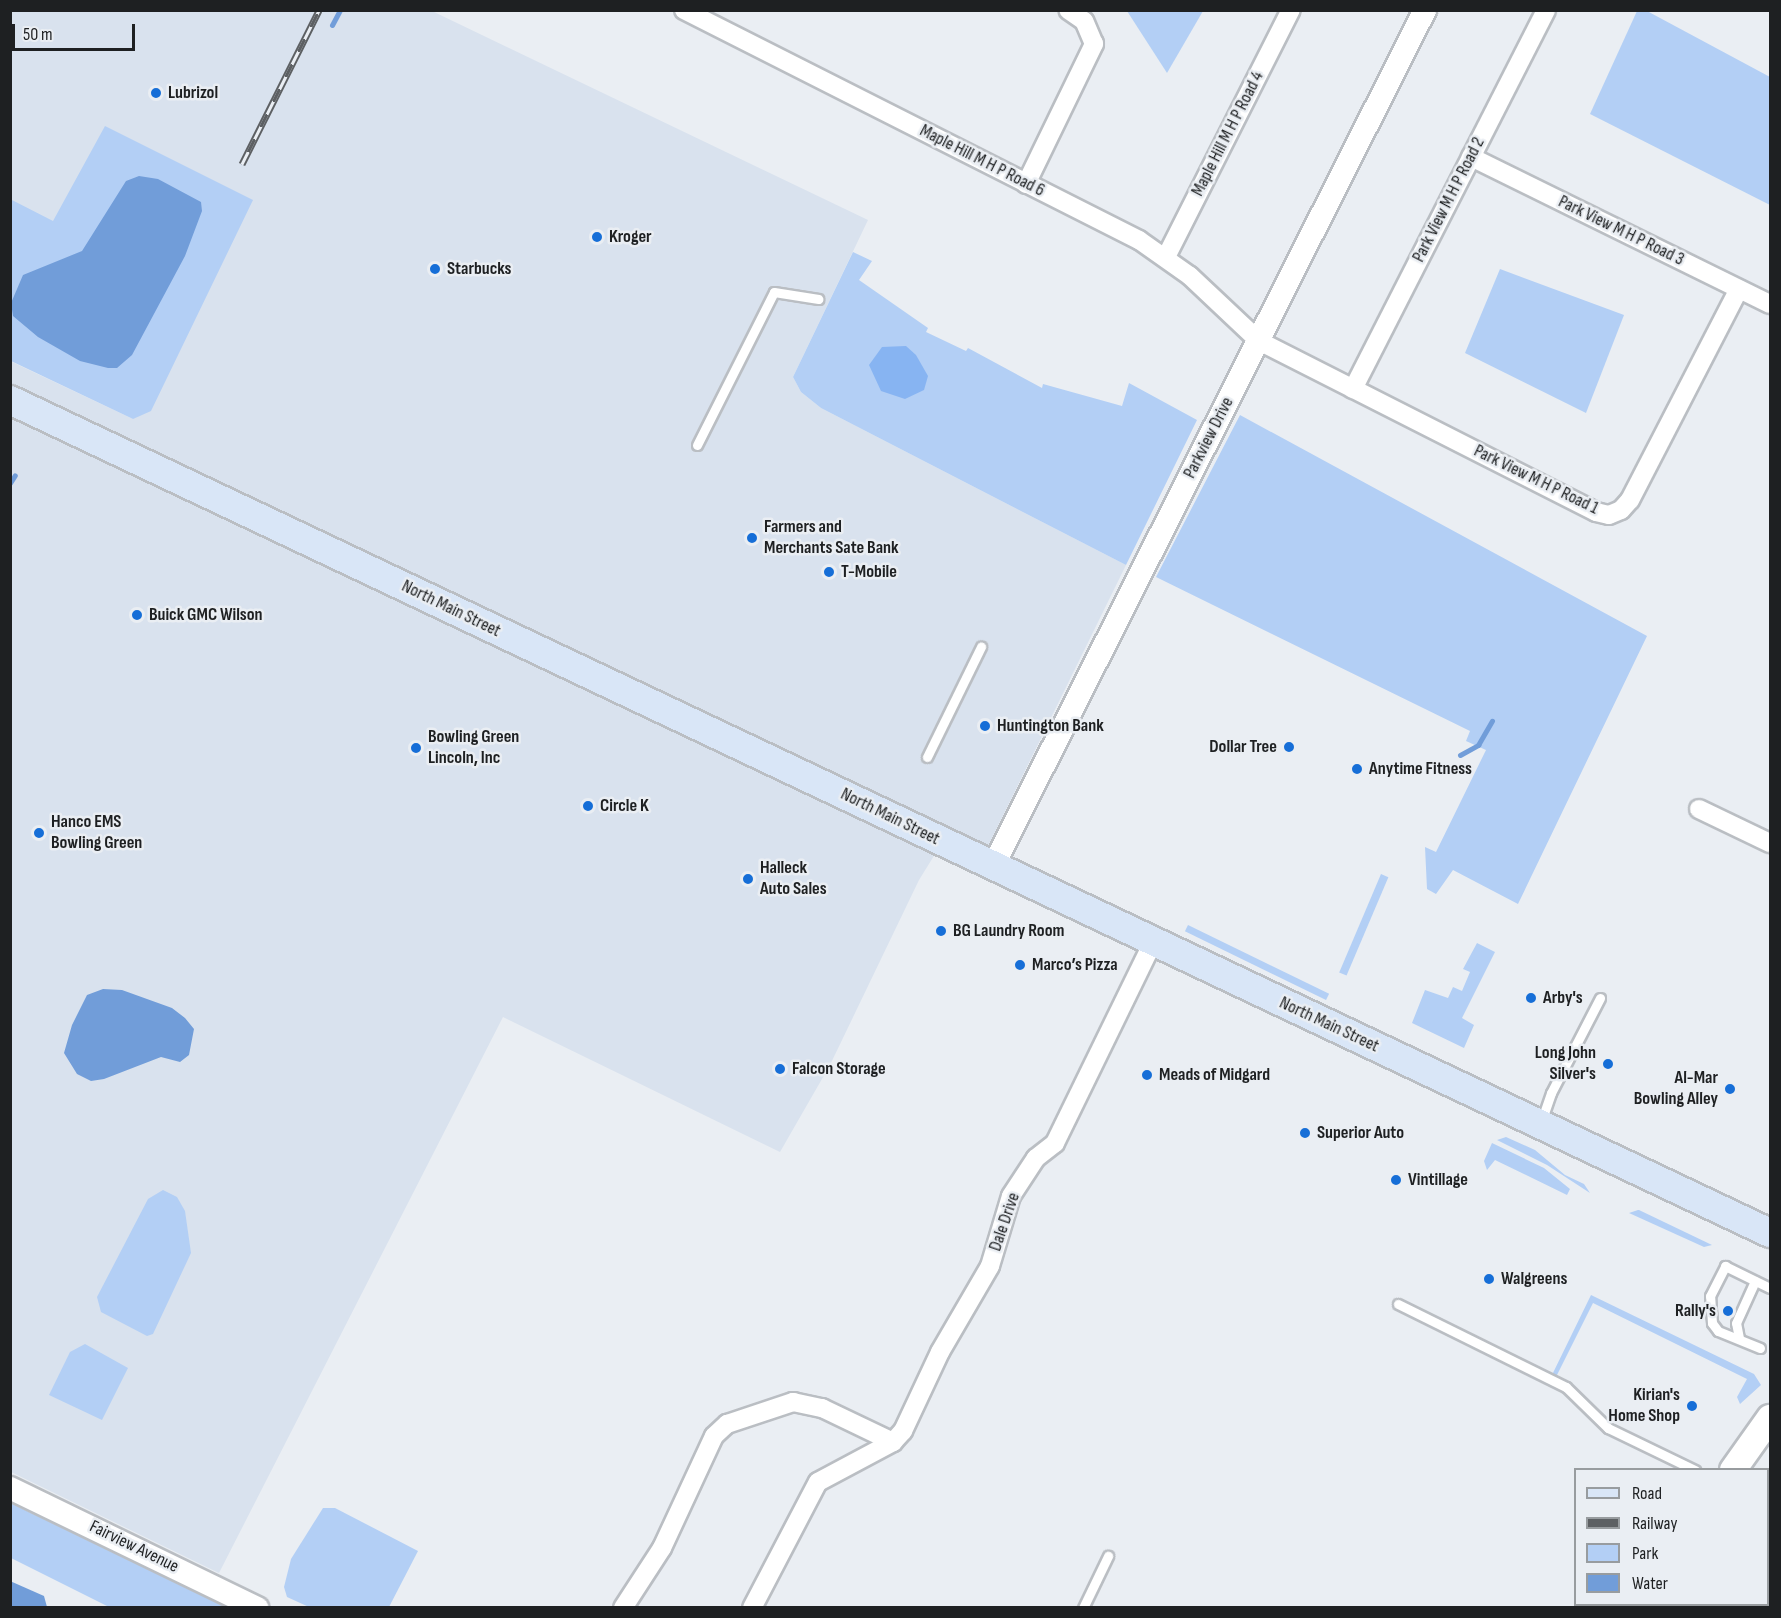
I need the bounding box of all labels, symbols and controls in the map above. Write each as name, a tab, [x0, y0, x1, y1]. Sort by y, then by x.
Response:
scale bar	[15, 12, 138, 50]
text: 50 m	[23, 24, 53, 45]
street label: Maple Hill M H P Road 4	[1187, 68, 1269, 200]
place label: Lubrizol	[168, 82, 218, 104]
marker: Lubrizol	[149, 86, 163, 100]
street label: Maple Hill M H P Road 6	[916, 120, 1048, 202]
street label: Park View M H P Road 2	[1408, 134, 1490, 266]
street label: Park View M H P Road 3	[1555, 191, 1687, 271]
place label: Kroger	[609, 226, 652, 248]
marker: Kroger	[590, 230, 604, 244]
place label: Starbucks	[447, 258, 511, 280]
marker: Starbucks	[428, 262, 442, 276]
street label: Parkview Drive	[1179, 394, 1239, 482]
street label: Park View M H P Road 1	[1470, 440, 1602, 520]
place label: Farmers and Merchants Sate Bank	[764, 517, 899, 560]
marker: Farmers and Merchants Sate Bank	[745, 531, 759, 545]
place label: T-Mobile	[841, 561, 897, 583]
marker: T-Mobile	[822, 565, 836, 579]
street label: North Main Street	[398, 576, 504, 642]
place label: Buick GMC Wilson	[149, 604, 263, 626]
marker: Buick GMC Wilson	[130, 608, 144, 622]
place label: Huntington Bank	[997, 715, 1104, 737]
marker: Huntington Bank	[978, 719, 992, 733]
place label: Bowling Green Lincoln, Inc	[428, 727, 519, 770]
place label: Dollar Tree	[1209, 736, 1277, 758]
marker: Dollar Tree	[1282, 740, 1296, 754]
marker: Bowling Green Lincoln, Inc	[409, 741, 423, 755]
place label: Anytime Fitness	[1369, 758, 1472, 780]
marker: Anytime Fitness	[1350, 762, 1364, 776]
street label: North Main Street	[837, 784, 943, 850]
place label: Circle K	[600, 795, 649, 817]
marker: Circle K	[581, 799, 595, 813]
place label: Hanco EMS Bowling Green	[51, 812, 142, 854]
marker: Hanco EMS Bowling Green	[32, 826, 46, 840]
place label: Halleck Auto Sales	[760, 858, 827, 900]
marker: Halleck Auto Sales	[741, 872, 755, 886]
place label: BG Laundry Room	[953, 920, 1064, 942]
marker: BG Laundry Room	[934, 924, 948, 938]
place label: Marco’s Pizza	[1032, 954, 1118, 976]
marker: Marco’s Pizza	[1013, 958, 1027, 972]
place label: Arby's	[1543, 987, 1583, 1009]
marker: Arby's	[1524, 991, 1538, 1005]
street label: North Main Street	[1276, 992, 1382, 1058]
place label: Long John Silver's	[1535, 1043, 1596, 1086]
marker: Long John Silver's	[1601, 1057, 1615, 1071]
place label: Falcon Storage	[792, 1058, 886, 1080]
marker: Falcon Storage	[773, 1062, 787, 1076]
place label: Meads of Midgard	[1159, 1064, 1270, 1086]
marker: Meads of Midgard	[1140, 1068, 1154, 1082]
place label: Al-Mar Bowling Alley	[1634, 1068, 1718, 1110]
marker: Al-Mar Bowling Alley	[1723, 1082, 1737, 1096]
place label: Superior Auto	[1317, 1122, 1404, 1144]
marker: Superior Auto	[1298, 1126, 1312, 1140]
place label: Vintillage	[1408, 1169, 1468, 1191]
marker: Vintillage	[1389, 1173, 1403, 1187]
street label: Dale Drive	[985, 1190, 1025, 1254]
place label: Walgreens	[1501, 1268, 1567, 1290]
marker: Walgreens	[1482, 1272, 1496, 1286]
place label: Rally's	[1675, 1300, 1716, 1322]
marker: Rally's	[1721, 1304, 1735, 1318]
place label: Kirian's Home Shop	[1608, 1385, 1680, 1428]
marker: Kirian's Home Shop	[1685, 1399, 1699, 1413]
legend	[1574, 1468, 1769, 1606]
text: Road	[1632, 1483, 1662, 1504]
text: Railway	[1632, 1513, 1677, 1534]
street label: Fairview Avenue	[86, 1516, 182, 1578]
text: Park	[1632, 1543, 1658, 1564]
text: Water	[1632, 1573, 1668, 1594]

